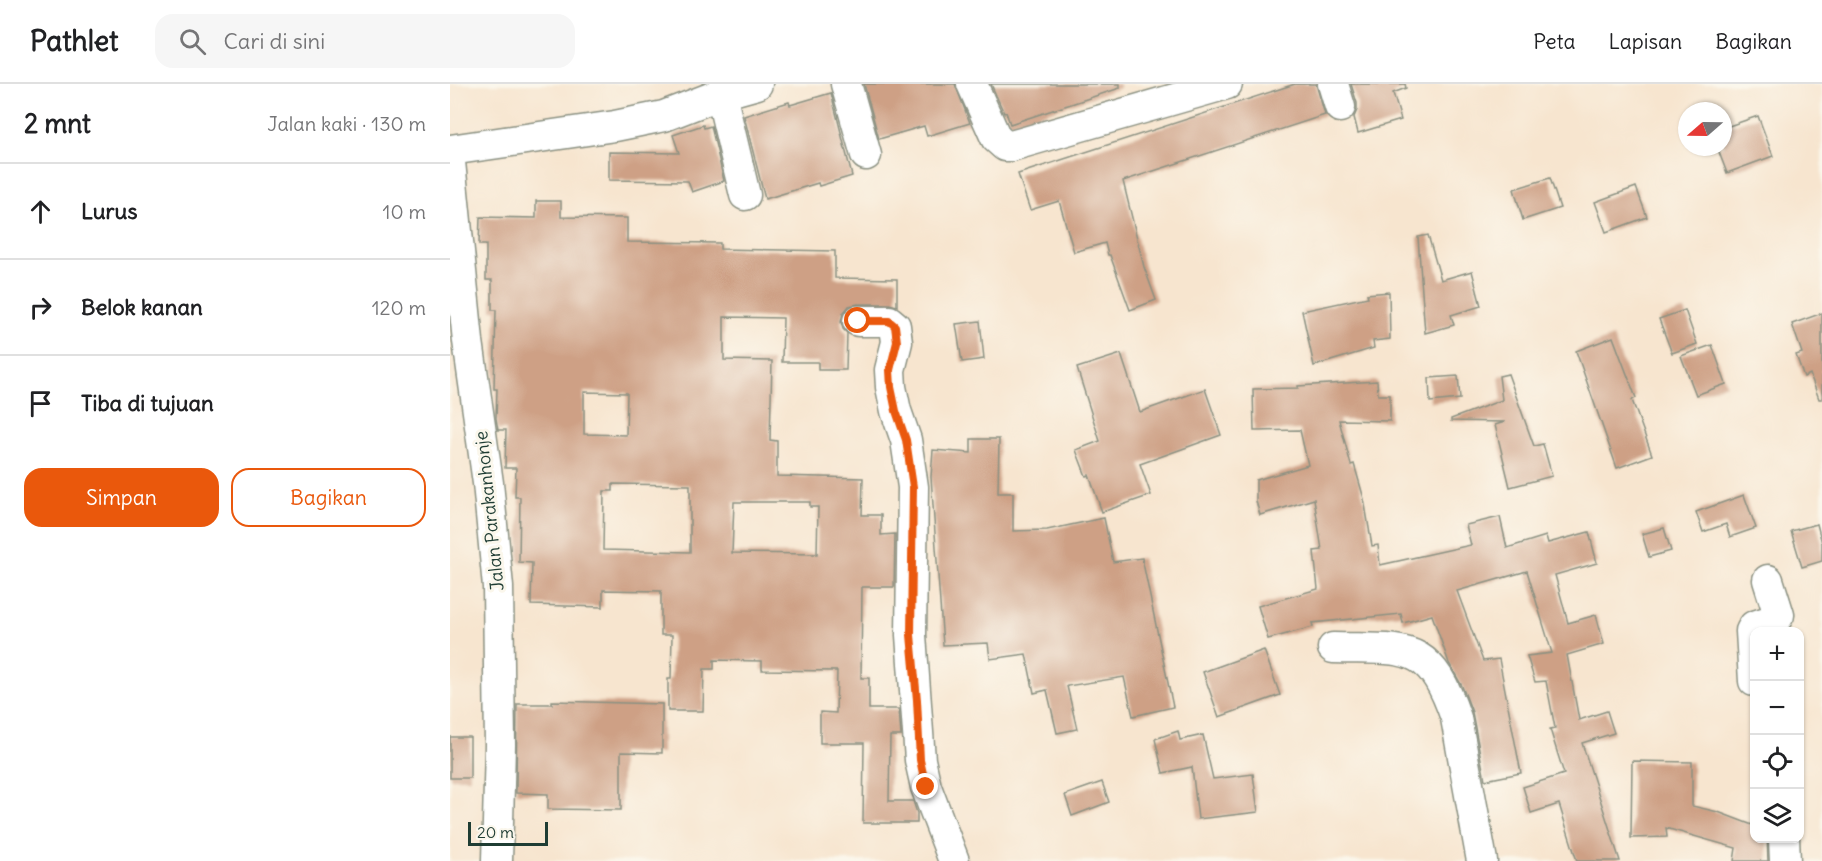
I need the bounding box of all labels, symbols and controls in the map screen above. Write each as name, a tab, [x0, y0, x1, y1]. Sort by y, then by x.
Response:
search box	[155, 14, 575, 68]
text: Pathlet	[30, 23, 119, 59]
icon: search	[176, 25, 209, 58]
text: Cari di sini	[224, 27, 325, 55]
text: Peta	[1533, 28, 1576, 55]
text: Lapisan	[1609, 28, 1682, 55]
text: Bagikan	[1715, 28, 1792, 55]
north arrow	[1678, 102, 1732, 156]
text: 2 mnt	[24, 107, 91, 140]
text: Jalan kaki · 130 m	[267, 111, 426, 136]
icon: ahead	[24, 195, 57, 228]
text: Lurus	[81, 197, 137, 225]
text: 10 m	[383, 199, 426, 224]
icon: right	[24, 291, 57, 324]
text: Belok kanan	[81, 293, 203, 321]
text: 120 m	[372, 295, 426, 320]
route start	[844, 307, 870, 333]
icon: arrive	[24, 387, 57, 420]
text: Tiba di tujuan	[81, 389, 214, 417]
street label: Jalan Parakanhonje	[469, 430, 509, 592]
button: Simpan	[24, 468, 219, 527]
button: Bagikan	[231, 468, 426, 527]
map controls	[1750, 627, 1804, 843]
button: +	[1750, 627, 1804, 681]
button: −	[1750, 681, 1804, 735]
button: locate	[1750, 735, 1804, 789]
route end	[912, 773, 938, 799]
button: layers	[1750, 789, 1804, 843]
scale bar	[468, 819, 548, 846]
text: 20 m	[477, 822, 514, 842]

